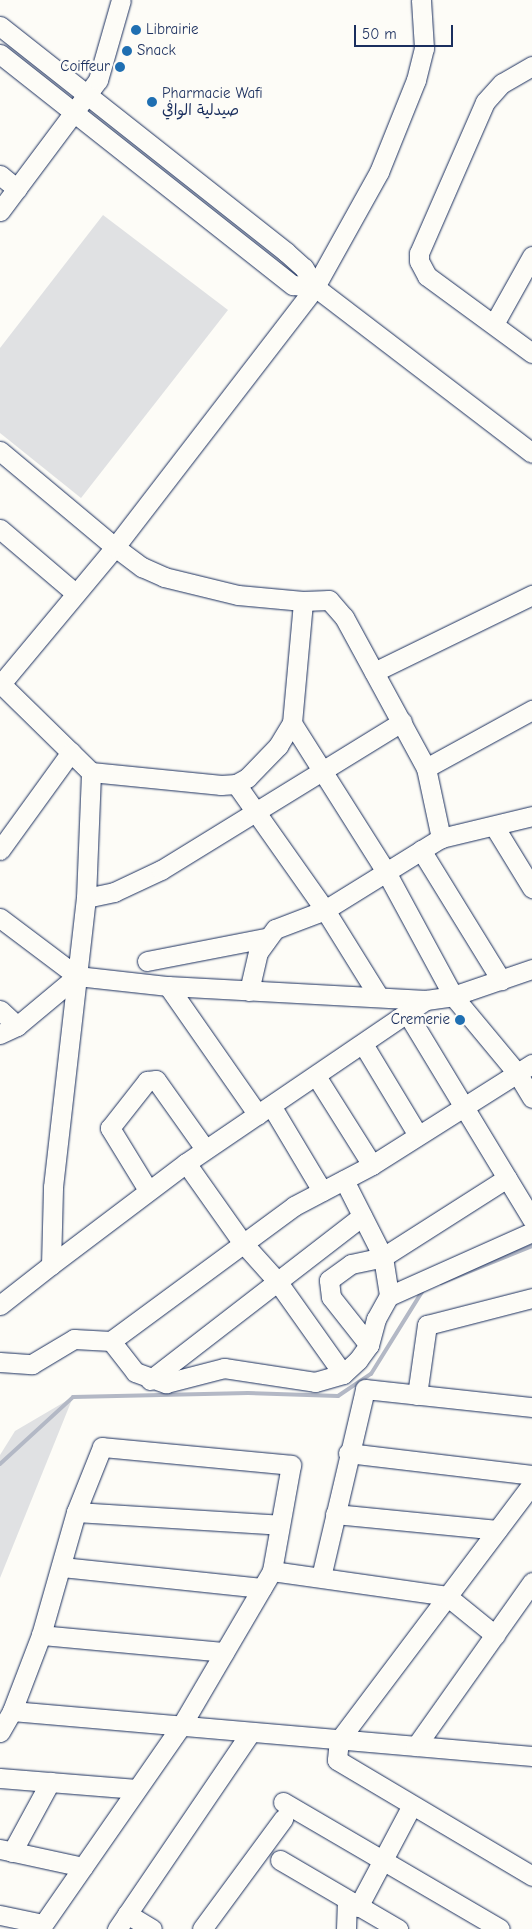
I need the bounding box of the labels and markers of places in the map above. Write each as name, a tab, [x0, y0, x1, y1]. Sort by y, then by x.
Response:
place label: Librairie	[146, 21, 199, 39]
marker: Librairie	[130, 24, 142, 36]
place label: Snack	[137, 42, 176, 60]
marker: Snack	[121, 45, 133, 57]
place label: Coiffeur	[60, 58, 110, 76]
marker: Coiffeur	[114, 61, 126, 73]
place label: Pharmacie Wafi صيدلية الوافي	[162, 84, 263, 119]
marker: Pharmacie Wafi صيدلية الوافي	[146, 96, 158, 108]
place label: Cremerie	[391, 1011, 450, 1029]
marker: Cremerie	[454, 1014, 466, 1026]

